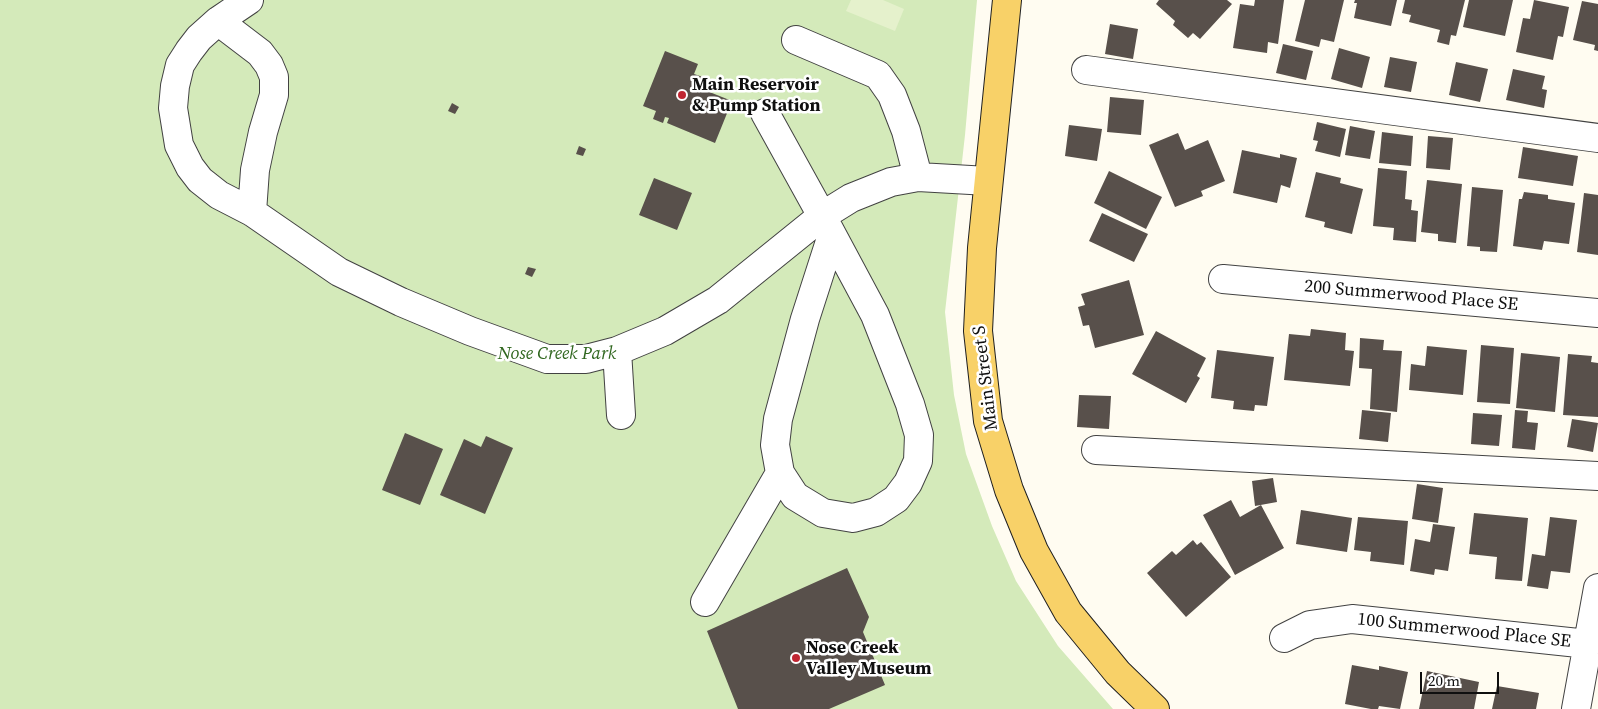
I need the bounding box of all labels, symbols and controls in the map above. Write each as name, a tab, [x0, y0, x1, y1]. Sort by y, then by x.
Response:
place label: Main Reservoir & Pump Station	[692, 74, 821, 116]
marker: Main Reservoir & Pump Station	[676, 89, 688, 101]
street label: 200 Summerwood Place SE	[1303, 276, 1519, 316]
street label: Main Street S	[969, 324, 1003, 432]
park label: Nose Creek Park	[498, 343, 616, 365]
street label: 100 Summerwood Place SE	[1356, 609, 1572, 653]
place label: Nose Creek Valley Museum	[806, 637, 932, 680]
marker: Nose Creek Valley Museum	[790, 652, 802, 664]
scale bar	[1423, 662, 1502, 694]
text: 20 m	[1428, 670, 1460, 691]

